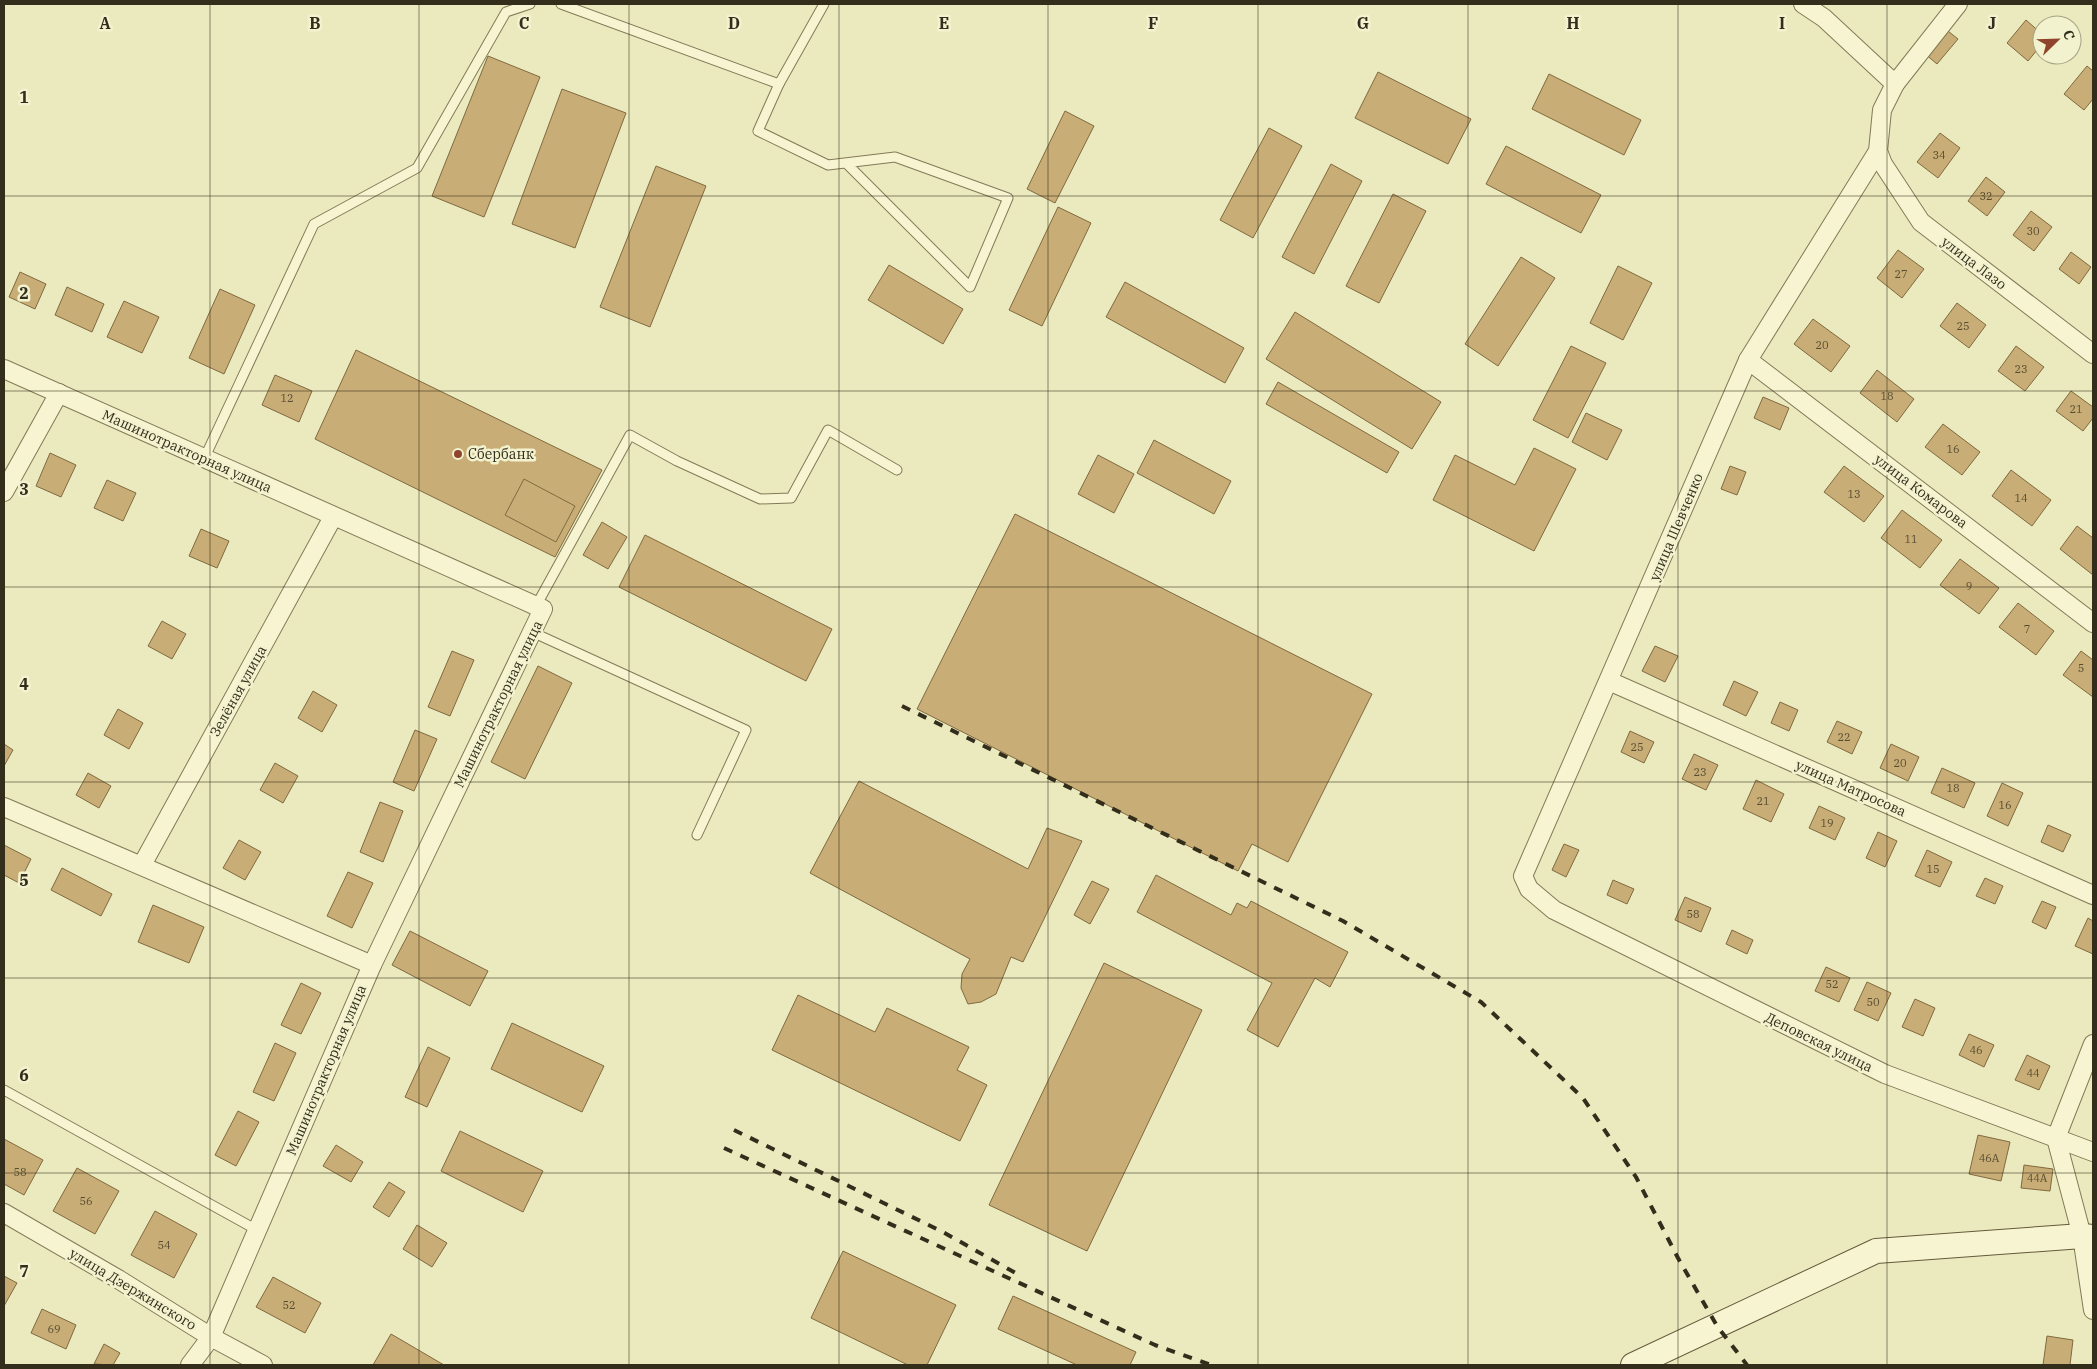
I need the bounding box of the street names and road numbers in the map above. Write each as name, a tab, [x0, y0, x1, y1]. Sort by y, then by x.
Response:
street label: улица Лазо	[1938, 233, 2010, 293]
street label: Машинотракторная улица	[99, 405, 275, 497]
street label: улица Комарова	[1871, 450, 1971, 532]
street label: улица Шевченко	[1645, 470, 1707, 584]
street label: Машинотракторная улица	[450, 617, 547, 791]
street label: Зелёная улица	[205, 642, 271, 740]
street label: улица Матросова	[1793, 756, 1909, 821]
street label: Машинотракторная улица	[282, 982, 370, 1158]
street label: Деповская улица	[1762, 1008, 1876, 1076]
street label: улица Дзержинского	[66, 1244, 200, 1334]

